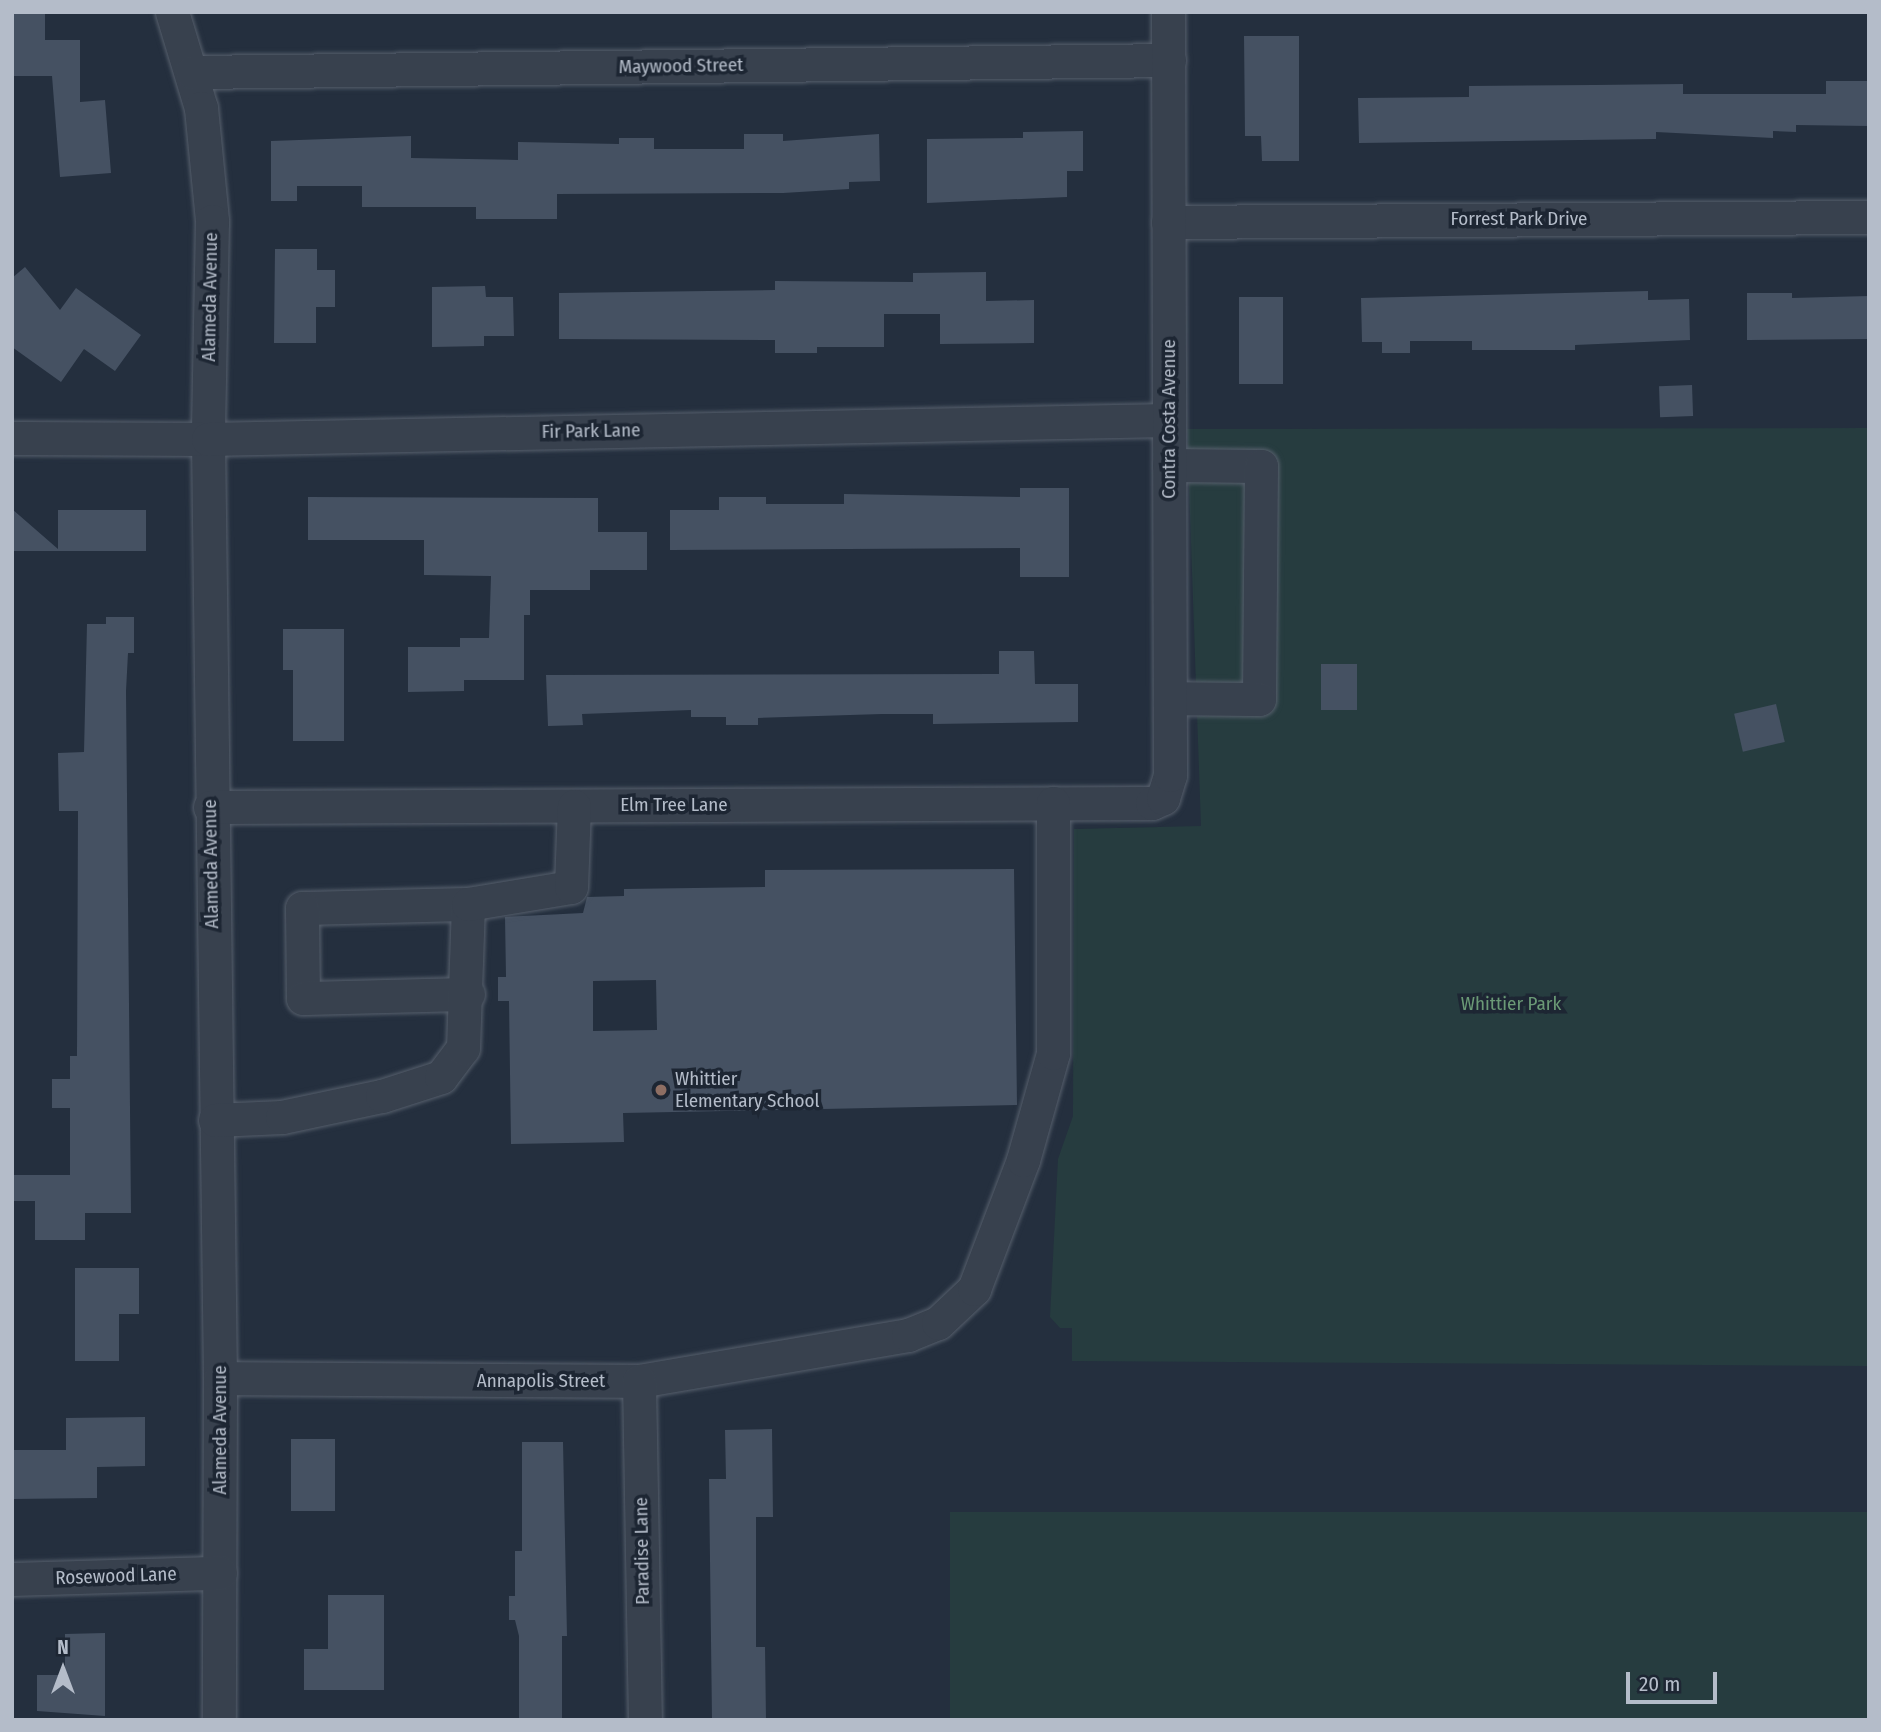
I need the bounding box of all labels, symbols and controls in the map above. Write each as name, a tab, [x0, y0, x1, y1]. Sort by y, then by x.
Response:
street label: Maywood Street	[618, 54, 744, 78]
street label: Forrest Park Drive	[1451, 208, 1587, 230]
street label: Alameda Avenue	[197, 232, 223, 362]
street label: Contra Costa Avenue	[1158, 339, 1180, 499]
street label: Fir Park Lane	[541, 419, 641, 443]
street label: Elm Tree Lane	[620, 794, 728, 816]
street label: Alameda Avenue	[198, 799, 224, 929]
park label: Whittier Park	[1461, 993, 1561, 1015]
place label: Whittier Elementary School	[675, 1068, 820, 1112]
marker: Whittier Elementary School	[653, 1082, 669, 1098]
street label: Alameda Avenue	[209, 1365, 231, 1495]
street label: Annapolis Street	[477, 1370, 605, 1392]
street label: Paradise Lane	[630, 1497, 654, 1605]
street label: Rosewood Lane	[55, 1562, 177, 1590]
north arrow	[28, 1634, 98, 1704]
text: N	[57, 1636, 69, 1659]
scale bar	[1629, 1658, 1720, 1702]
text: 20 m	[1639, 1671, 1680, 1697]

